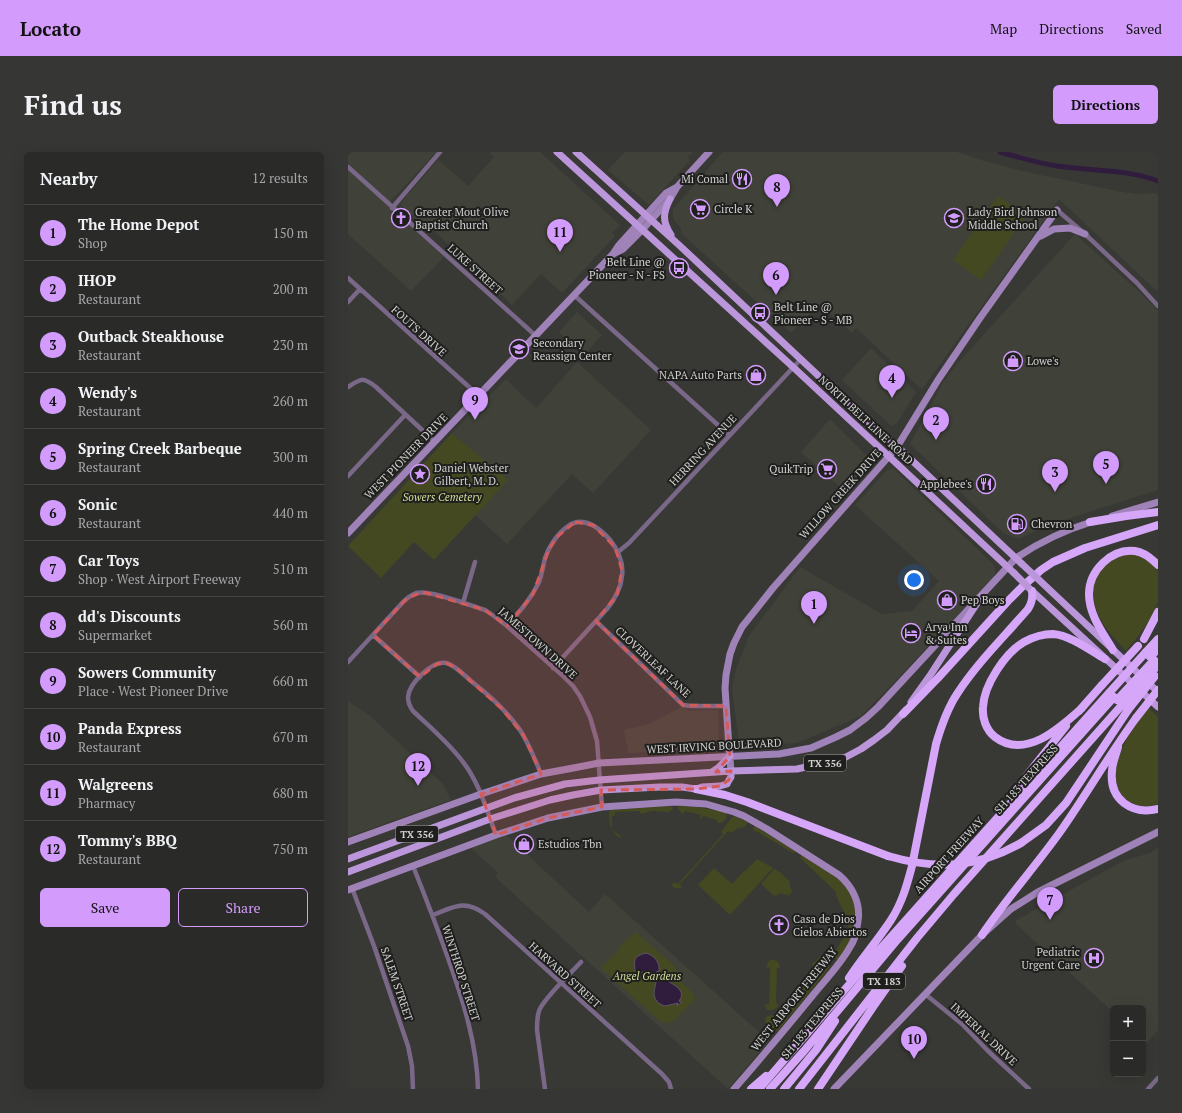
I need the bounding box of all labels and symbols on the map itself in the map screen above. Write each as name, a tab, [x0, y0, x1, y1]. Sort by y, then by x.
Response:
restaurant icon: Mi Comal	[731, 168, 753, 190]
place label: Mi Comal	[681, 172, 728, 186]
pin: 8	[764, 174, 790, 207]
supermarket icon: Circle K	[689, 198, 711, 220]
place label: Circle K	[714, 202, 753, 216]
place label: Greater Mout Olive Baptist Church	[415, 205, 509, 232]
place label: Lady Bird Johnson Middle School	[968, 205, 1058, 232]
church icon: Greater Mout Olive Baptist Church	[390, 207, 412, 229]
school or university icon: Lady Bird Johnson Middle School	[943, 207, 965, 229]
pin: 11	[547, 219, 573, 252]
street label: LUKE STREET	[445, 241, 505, 297]
place label: Belt Line @ Pioneer - N - FS	[589, 255, 665, 282]
bus stop icon: Belt Line @ Pioneer - N - FS	[668, 257, 690, 279]
pin: 6	[763, 262, 789, 295]
place label: Belt Line @ Pioneer - S - MB	[774, 300, 852, 327]
bus stop icon: Belt Line @ Pioneer - S - MB	[749, 302, 771, 324]
street label: FOUTS DRIVE	[388, 303, 450, 359]
place label: Secondary Reassign Center	[533, 336, 612, 363]
school or university icon: Secondary Reassign Center	[508, 338, 530, 360]
shop icon: Lowe's	[1002, 350, 1024, 372]
place label: Lowe's	[1027, 354, 1059, 368]
shop icon: NAPA Auto Parts	[745, 364, 767, 386]
pin: 4	[879, 365, 905, 398]
place label: NAPA Auto Parts	[659, 368, 742, 382]
street label: NORTH BELT LINE ROAD	[816, 372, 916, 468]
pin: 9	[462, 387, 488, 420]
pin: 2	[923, 407, 949, 440]
street label: WEST PIONEER DRIVE	[361, 410, 451, 502]
street label: HERRING AVENUE	[666, 411, 740, 489]
street label: WILLOW CREEK DRIVE	[796, 446, 884, 542]
pin: 5	[1093, 451, 1119, 484]
supermarket icon: QuikTrip	[816, 458, 838, 480]
pin: 3	[1042, 459, 1068, 492]
place label: Daniel Webster Gilbert, M. D.	[434, 461, 509, 488]
place label: QuikTrip	[769, 462, 813, 476]
place icon: Daniel Webster Gilbert, M. D.	[409, 463, 431, 485]
restaurant icon: Applebee's	[975, 473, 997, 495]
place label: Applebee's	[920, 477, 972, 491]
park label: Sowers Cemetery	[403, 490, 482, 504]
fuel station icon: Chevron	[1006, 513, 1028, 535]
place label: Chevron	[1031, 517, 1073, 531]
your location	[904, 570, 924, 590]
shop icon: Pep Boys	[936, 589, 958, 611]
pin: 1	[801, 591, 827, 624]
place label: Pep Boys	[961, 593, 1005, 607]
street label: JAMESTOWN DRIVE	[496, 604, 580, 682]
place label: Arya Inn & Suites	[925, 620, 968, 647]
hotel icon: Arya Inn & Suites	[900, 622, 922, 644]
street label: CLOVERLEAF LANE	[612, 623, 694, 701]
street label: WEST IRVING BOULEVARD	[646, 735, 782, 757]
street label: SH 183 TEXPRESS	[991, 741, 1061, 817]
pin: 12	[405, 753, 431, 786]
road number: TX 356	[804, 755, 846, 771]
street label: AIRPORT FREEWAY	[911, 813, 987, 896]
road number: TX 356	[396, 826, 438, 842]
shop icon: Estudios Tbn	[513, 833, 535, 855]
place label: Estudios Tbn	[538, 837, 602, 851]
pin: 7	[1037, 887, 1063, 920]
place label: Casa de Dios Cielos Abiertos	[793, 912, 867, 939]
church icon: Casa de Dios Cielos Abiertos	[768, 914, 790, 936]
street label: WINTHROP STREET	[439, 923, 483, 1023]
street label: HARVARD STREET	[526, 939, 604, 1011]
street label: WEST AIRPORT FREEWAY	[748, 944, 841, 1054]
street label: SALEM STREET	[378, 945, 416, 1023]
place label: Pediatric Urgent Care	[1021, 945, 1080, 972]
hospital icon: Pediatric Urgent Care	[1083, 947, 1105, 969]
park label: Angel Gardens	[612, 969, 682, 983]
road number: TX 183	[863, 973, 905, 989]
street label: SH 183 TEXPRESS	[778, 984, 846, 1062]
street label: IMPERIAL DRIVE	[948, 1000, 1020, 1068]
pin: 10	[901, 1026, 927, 1059]

